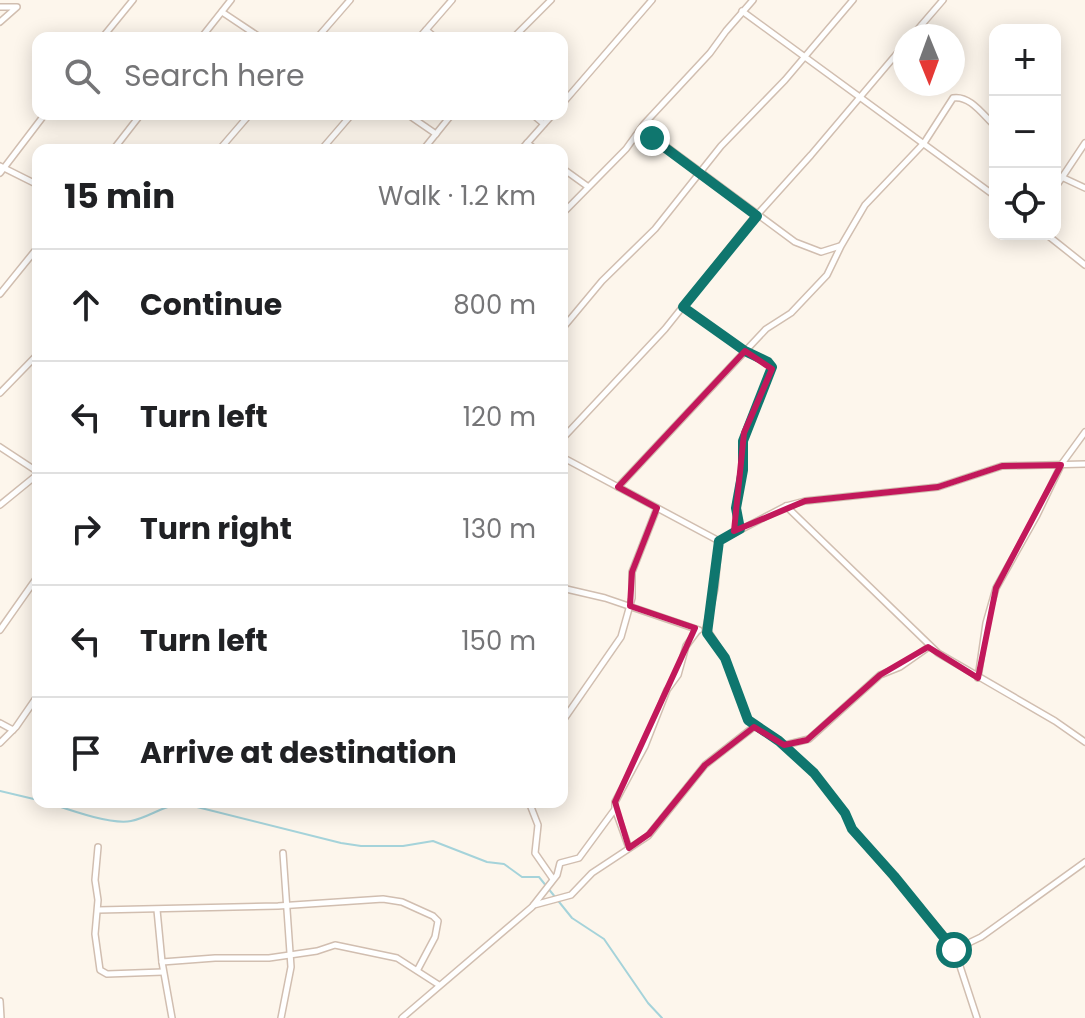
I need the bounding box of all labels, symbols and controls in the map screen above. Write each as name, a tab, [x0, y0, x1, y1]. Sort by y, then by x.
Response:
north arrow	[893, 24, 965, 96]
map controls	[989, 24, 1061, 240]
button: +	[989, 24, 1061, 96]
search box	[32, 32, 568, 120]
icon: search	[60, 54, 104, 98]
text: Search here	[124, 54, 305, 97]
button: −	[989, 96, 1061, 168]
route end	[634, 120, 670, 156]
button: locate	[989, 168, 1061, 240]
text: 15 min	[64, 172, 175, 220]
text: Walk · 1.2 km	[378, 178, 536, 214]
icon: ahead	[64, 283, 108, 327]
text: Continue	[140, 283, 282, 326]
text: 800 m	[453, 287, 536, 323]
icon: left	[64, 395, 108, 439]
text: Turn left	[140, 395, 268, 438]
text: 120 m	[463, 399, 536, 435]
icon: right	[64, 507, 108, 551]
text: Turn right	[140, 507, 292, 550]
text: 130 m	[462, 511, 536, 547]
icon: left	[64, 619, 108, 663]
text: Turn left	[140, 619, 268, 662]
text: 150 m	[461, 623, 536, 659]
icon: arrive	[64, 731, 108, 775]
text: Arrive at destination	[140, 731, 457, 774]
route start	[936, 932, 972, 968]

